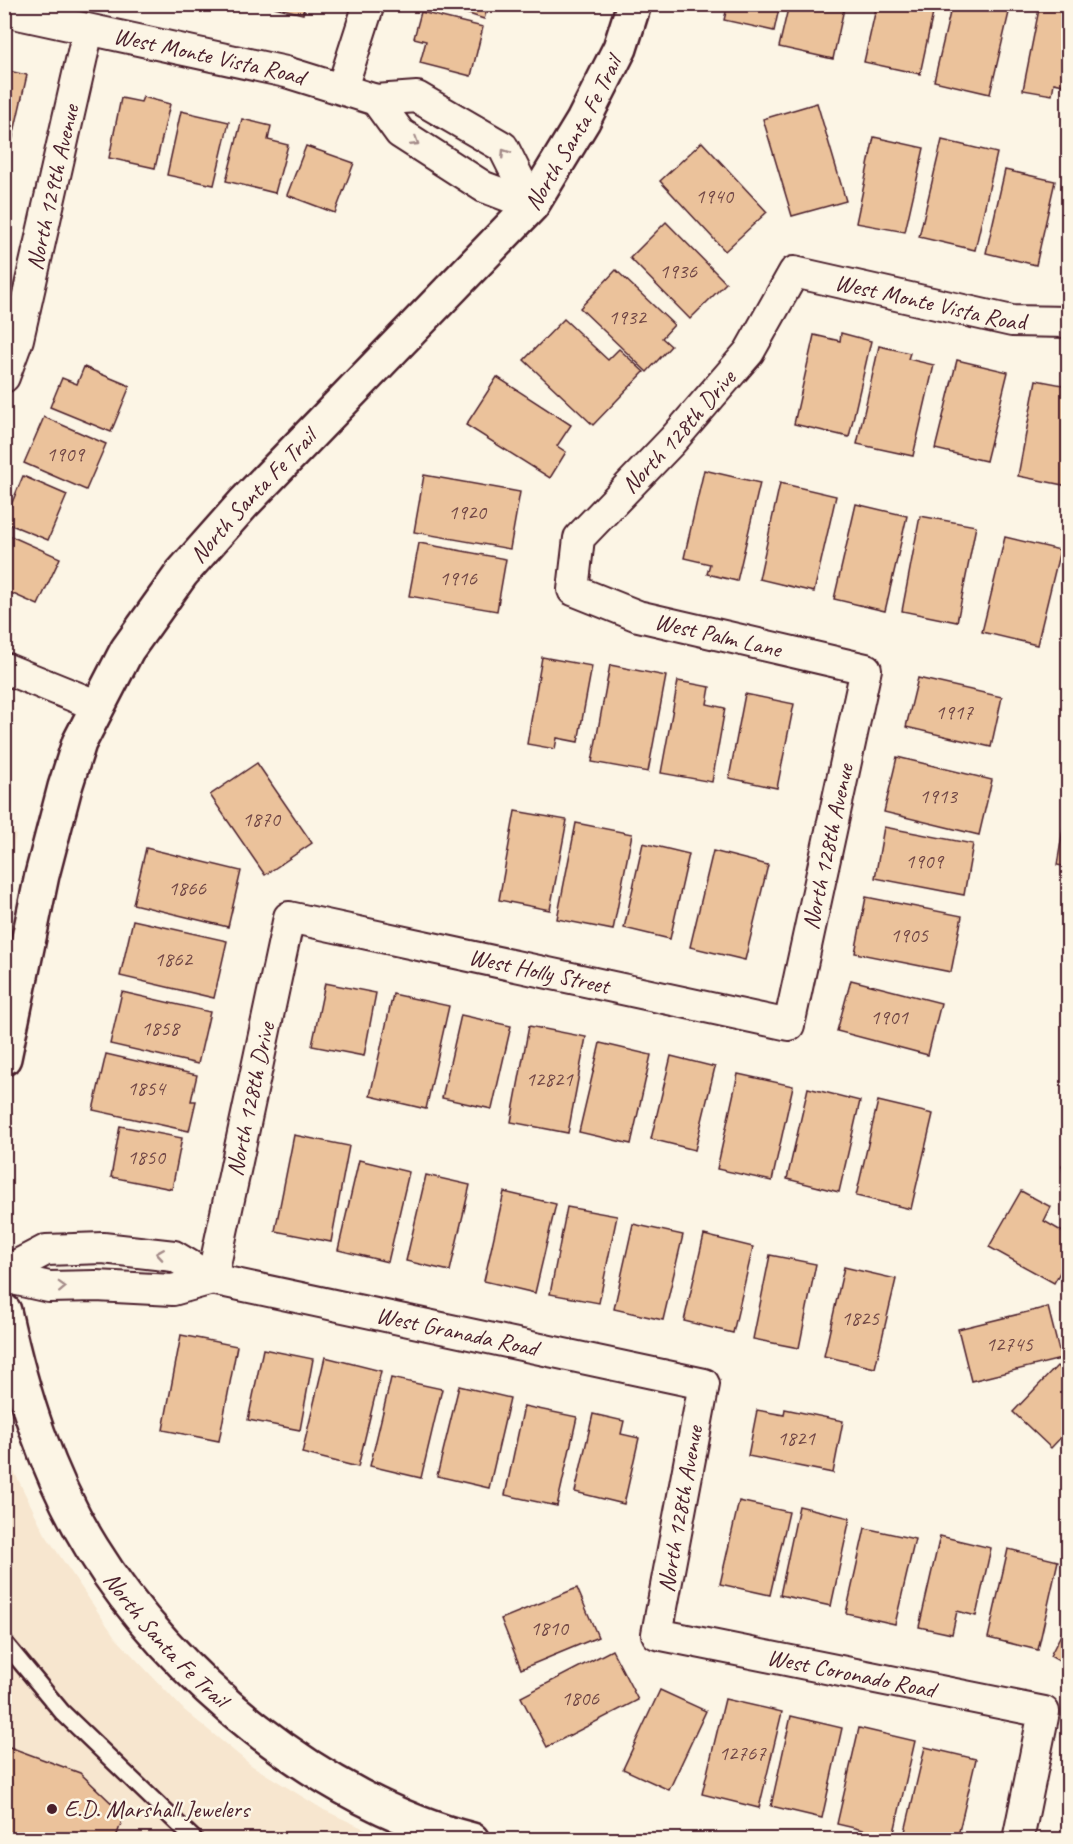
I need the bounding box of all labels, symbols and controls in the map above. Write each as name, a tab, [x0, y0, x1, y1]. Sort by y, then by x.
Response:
street label: West Monte Vista Road	[111, 20, 312, 93]
street label: North Santa Fe Trail	[517, 48, 630, 216]
street label: North 129th Avenue	[19, 100, 86, 273]
one-way arrow	[408, 135, 419, 146]
one-way arrow	[502, 149, 513, 160]
house number: 1940	[695, 183, 734, 209]
house number: 1936	[659, 258, 697, 284]
street label: West Monte Vista Road	[832, 267, 1029, 337]
house number: 1932	[608, 304, 647, 330]
street label: North 128th Drive	[615, 362, 743, 500]
street label: North Santa Fe Trail	[183, 420, 325, 569]
house number: 1909	[46, 441, 85, 467]
house number: 1920	[448, 499, 487, 525]
house number: 1916	[439, 565, 477, 591]
street label: West Palm Lane	[652, 606, 786, 665]
house number: 1917	[935, 699, 974, 725]
street label: North 128th Avenue	[795, 759, 861, 932]
house number: 1913	[919, 783, 958, 809]
house number: 1870	[242, 806, 281, 832]
house number: 1909	[905, 848, 944, 874]
house number: 1866	[168, 875, 206, 901]
house number: 1905	[890, 922, 929, 948]
street label: West Holly Street	[466, 941, 614, 1001]
house number: 1862	[154, 946, 193, 972]
house number: 1901	[870, 1004, 909, 1030]
house number: 1858	[141, 1015, 181, 1041]
street label: North 128th Drive	[219, 1017, 282, 1179]
house number: 12821	[525, 1066, 574, 1092]
house number: 1854	[127, 1075, 167, 1101]
house number: 1850	[127, 1144, 166, 1170]
one-way arrow	[155, 1248, 165, 1261]
one-way arrow	[57, 1281, 66, 1293]
street label: West Granada Road	[374, 1300, 544, 1364]
house number: 1825	[841, 1305, 880, 1331]
house number: 12745	[985, 1331, 1034, 1357]
street label: North 128th Avenue	[651, 1421, 710, 1595]
house number: 1821	[777, 1425, 816, 1451]
street label: North Santa Fe Trail	[97, 1566, 237, 1716]
house number: 1810	[530, 1615, 569, 1641]
street label: West Coronado Road	[765, 1642, 941, 1705]
house number: 1806	[561, 1685, 599, 1711]
house number: 12767	[718, 1740, 767, 1766]
place label: E.D. Marshall Jewelers	[64, 1794, 251, 1824]
marker: E.D. Marshall Jewelers	[45, 1802, 59, 1816]

